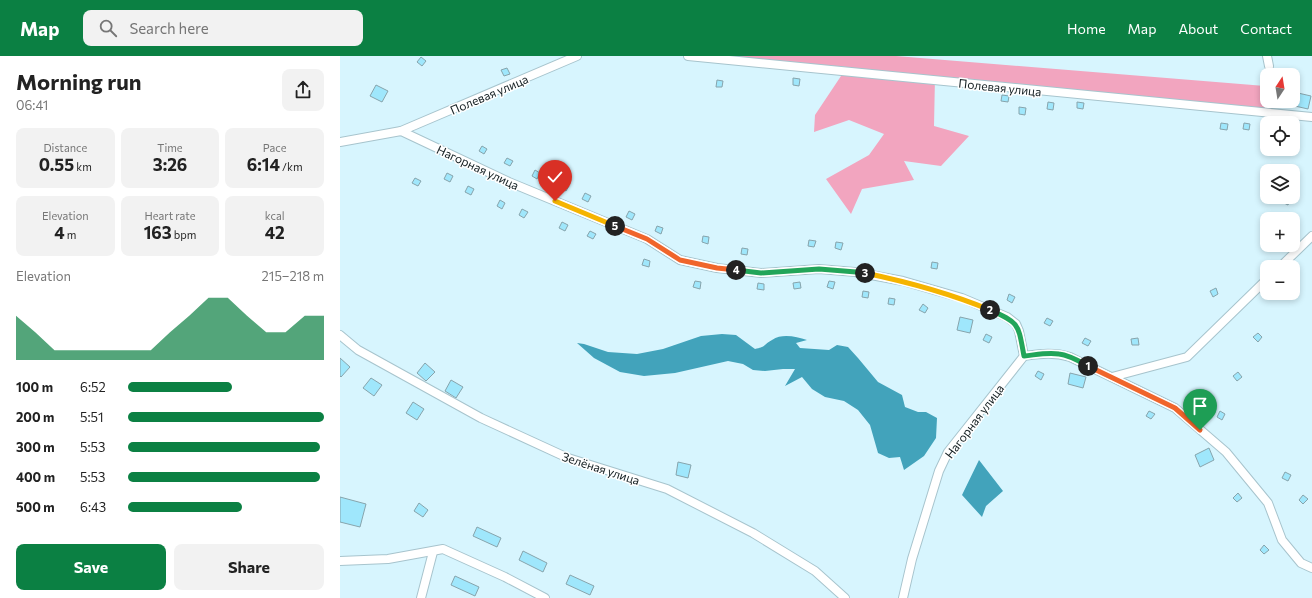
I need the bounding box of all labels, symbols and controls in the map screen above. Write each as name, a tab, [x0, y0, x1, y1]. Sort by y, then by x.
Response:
search box	[83, 10, 363, 46]
text: Map	[20, 17, 59, 40]
icon: search	[97, 17, 119, 39]
text: Search here	[129, 19, 209, 37]
text: Home	[1067, 20, 1106, 37]
text: Map	[1128, 20, 1156, 37]
text: About	[1178, 20, 1218, 37]
text: Contact	[1240, 20, 1292, 37]
text: Morning run	[16, 68, 142, 95]
north arrow	[1260, 68, 1300, 108]
map controls	[1260, 68, 1300, 300]
button: share	[282, 69, 324, 111]
street label: Полевая улица	[448, 71, 530, 117]
street label: Полевая улица	[958, 76, 1042, 98]
text: 06:41	[16, 97, 48, 113]
button: locate	[1260, 116, 1300, 156]
text: Distance	[43, 141, 87, 154]
text: Time	[157, 141, 183, 154]
text: Pace	[263, 141, 287, 154]
street label: Нагорная улица	[435, 142, 521, 192]
text: 0.55	[39, 154, 74, 175]
text: 3:26	[153, 154, 187, 175]
text: 6:14	[247, 154, 280, 175]
text: km	[74, 160, 92, 173]
text: /km	[280, 160, 302, 173]
pin	[538, 160, 572, 201]
button: layers	[1260, 164, 1300, 204]
icon: check	[544, 166, 566, 188]
text: Elevation	[42, 209, 89, 222]
text: Heart rate	[144, 209, 196, 222]
text: kcal	[265, 209, 285, 222]
button: +	[1260, 212, 1300, 252]
pin: 5	[605, 216, 625, 236]
text: 5	[612, 219, 618, 232]
text: 4	[54, 222, 65, 243]
text: 163	[144, 222, 172, 243]
text: 42	[265, 222, 285, 243]
text: m	[65, 228, 76, 241]
text: bpm	[172, 228, 196, 241]
pin: 4	[726, 260, 746, 280]
button: −	[1260, 260, 1300, 300]
text: 4	[733, 263, 739, 276]
pin: 3	[855, 263, 875, 283]
text: 3	[862, 266, 868, 279]
text: Elevation	[16, 268, 71, 284]
text: 215–218 m	[262, 268, 324, 284]
pin: 2	[980, 300, 1000, 320]
text: 2	[987, 303, 993, 316]
pin: 1	[1078, 356, 1098, 376]
text: 1	[1086, 359, 1090, 372]
text: 100 m	[16, 379, 53, 395]
text: 6:52	[80, 379, 106, 395]
street label: Нагорная улица	[942, 381, 1006, 461]
pin	[1183, 389, 1217, 430]
icon: arrive	[1189, 395, 1211, 417]
text: 200 m	[16, 409, 54, 425]
text: 5:51	[80, 409, 104, 425]
text: 300 m	[16, 439, 55, 455]
text: 5:53	[80, 439, 105, 455]
street label: Зелёная улица	[560, 449, 642, 487]
text: 400 m	[16, 469, 55, 485]
text: 5:53	[80, 469, 105, 485]
text: 500 m	[16, 499, 55, 515]
text: 6:43	[80, 499, 106, 515]
button: Save	[16, 544, 166, 590]
button: Share	[174, 544, 324, 590]

